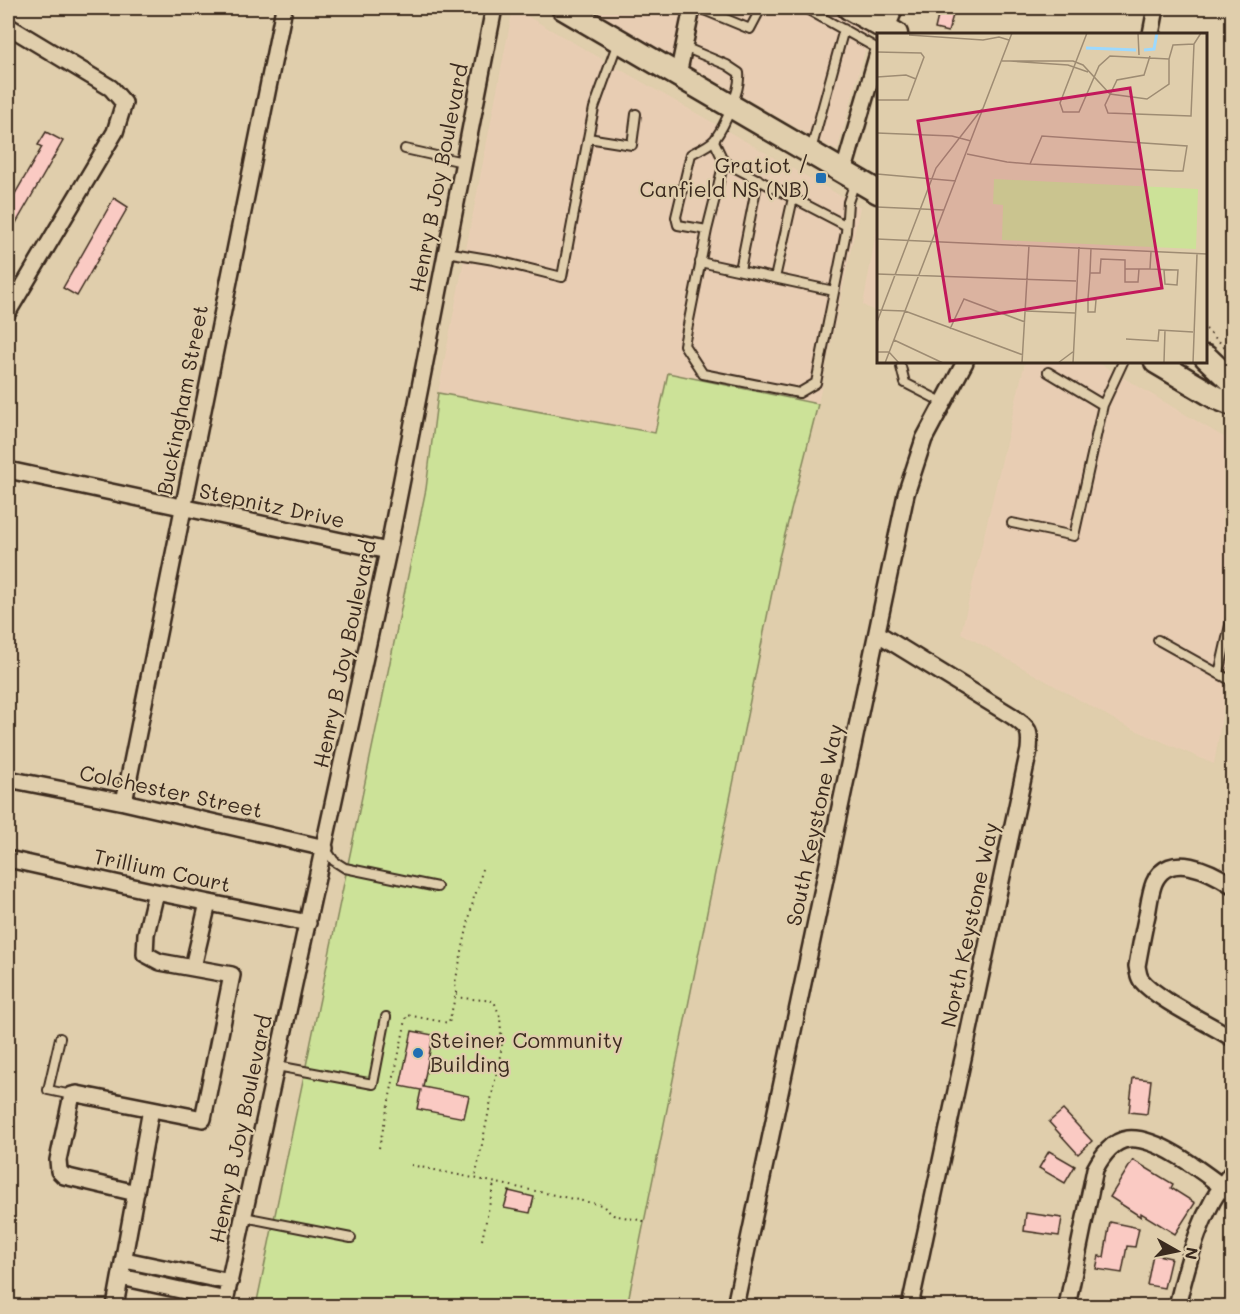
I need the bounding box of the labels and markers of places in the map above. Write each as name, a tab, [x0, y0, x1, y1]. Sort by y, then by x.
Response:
place label: Gratiot / Canfield NS (NB)	[640, 151, 809, 202]
marker: Gratiot / Canfield NS (NB)	[814, 171, 828, 185]
place label: Steiner Community Building	[430, 1026, 623, 1077]
marker: Steiner Community Building	[411, 1046, 425, 1060]

